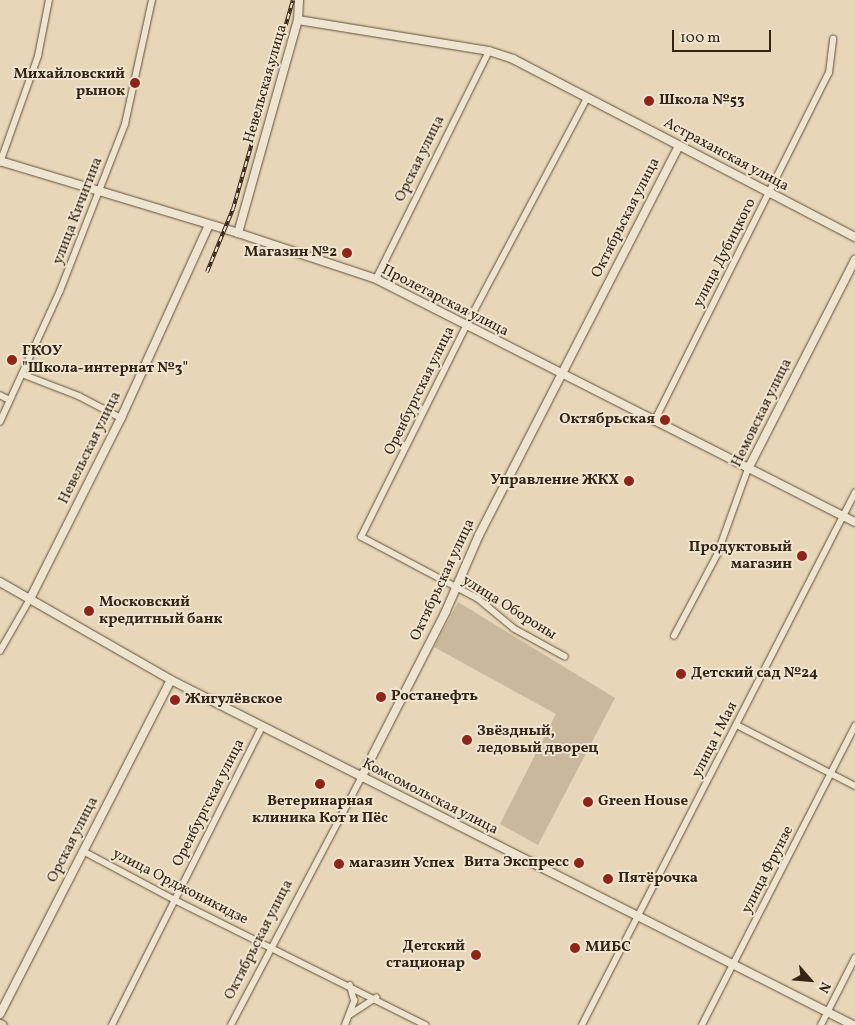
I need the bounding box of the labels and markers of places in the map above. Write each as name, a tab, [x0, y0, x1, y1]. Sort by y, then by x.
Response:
place label: Михайловский рынок	[13, 65, 125, 100]
marker: Михайловский рынок	[129, 77, 141, 89]
place label: Школа №53	[659, 92, 745, 110]
marker: Школа №53	[643, 95, 655, 107]
place label: Магазин №2	[244, 244, 337, 262]
marker: Магазин №2	[341, 247, 353, 259]
place label: ГКОУ "Школа-интернат №3"	[22, 342, 188, 377]
marker: ГКОУ "Школа-интернат №3"	[6, 354, 18, 366]
place label: Октябрьская	[559, 411, 655, 429]
marker: Октябрьская	[659, 414, 671, 426]
place label: Управление ЖКХ	[490, 472, 619, 490]
marker: Управление ЖКХ	[623, 475, 635, 487]
place label: Продуктовый магазин	[689, 538, 792, 573]
marker: Продуктовый магазин	[796, 550, 808, 562]
place label: Московский кредитный банк	[99, 593, 222, 628]
marker: Московский кредитный банк	[83, 605, 95, 617]
place label: Детский сад №24	[691, 665, 818, 683]
marker: Детский сад №24	[675, 668, 687, 680]
place label: Ростанефть	[391, 688, 478, 706]
place label: Жигулёвское	[185, 691, 282, 709]
marker: Ростанефть	[375, 691, 387, 703]
marker: Жигулёвское	[169, 694, 181, 706]
place label: Звёздный, ледовый дворец	[477, 722, 599, 757]
marker: Звёздный, ледовый дворец	[461, 734, 473, 746]
marker: Ветеринарная клиника Кот и Пёс	[314, 778, 326, 790]
place label: Ветеринарная клиника Кот и Пёс	[252, 792, 388, 827]
place label: Green House	[598, 793, 688, 811]
marker: Green House	[582, 796, 594, 808]
place label: Вита Экспресс	[464, 854, 569, 872]
place label: магазин Успех	[349, 855, 455, 873]
marker: Вита Экспресс	[573, 857, 585, 869]
marker: магазин Успех	[333, 858, 345, 870]
place label: Пятёрочка	[618, 870, 698, 888]
marker: Пятёрочка	[602, 873, 614, 885]
place label: Детский стационар	[386, 937, 465, 972]
place label: МИБС	[585, 939, 631, 957]
marker: МИБС	[569, 942, 581, 954]
marker: Детский стационар	[469, 948, 483, 962]

